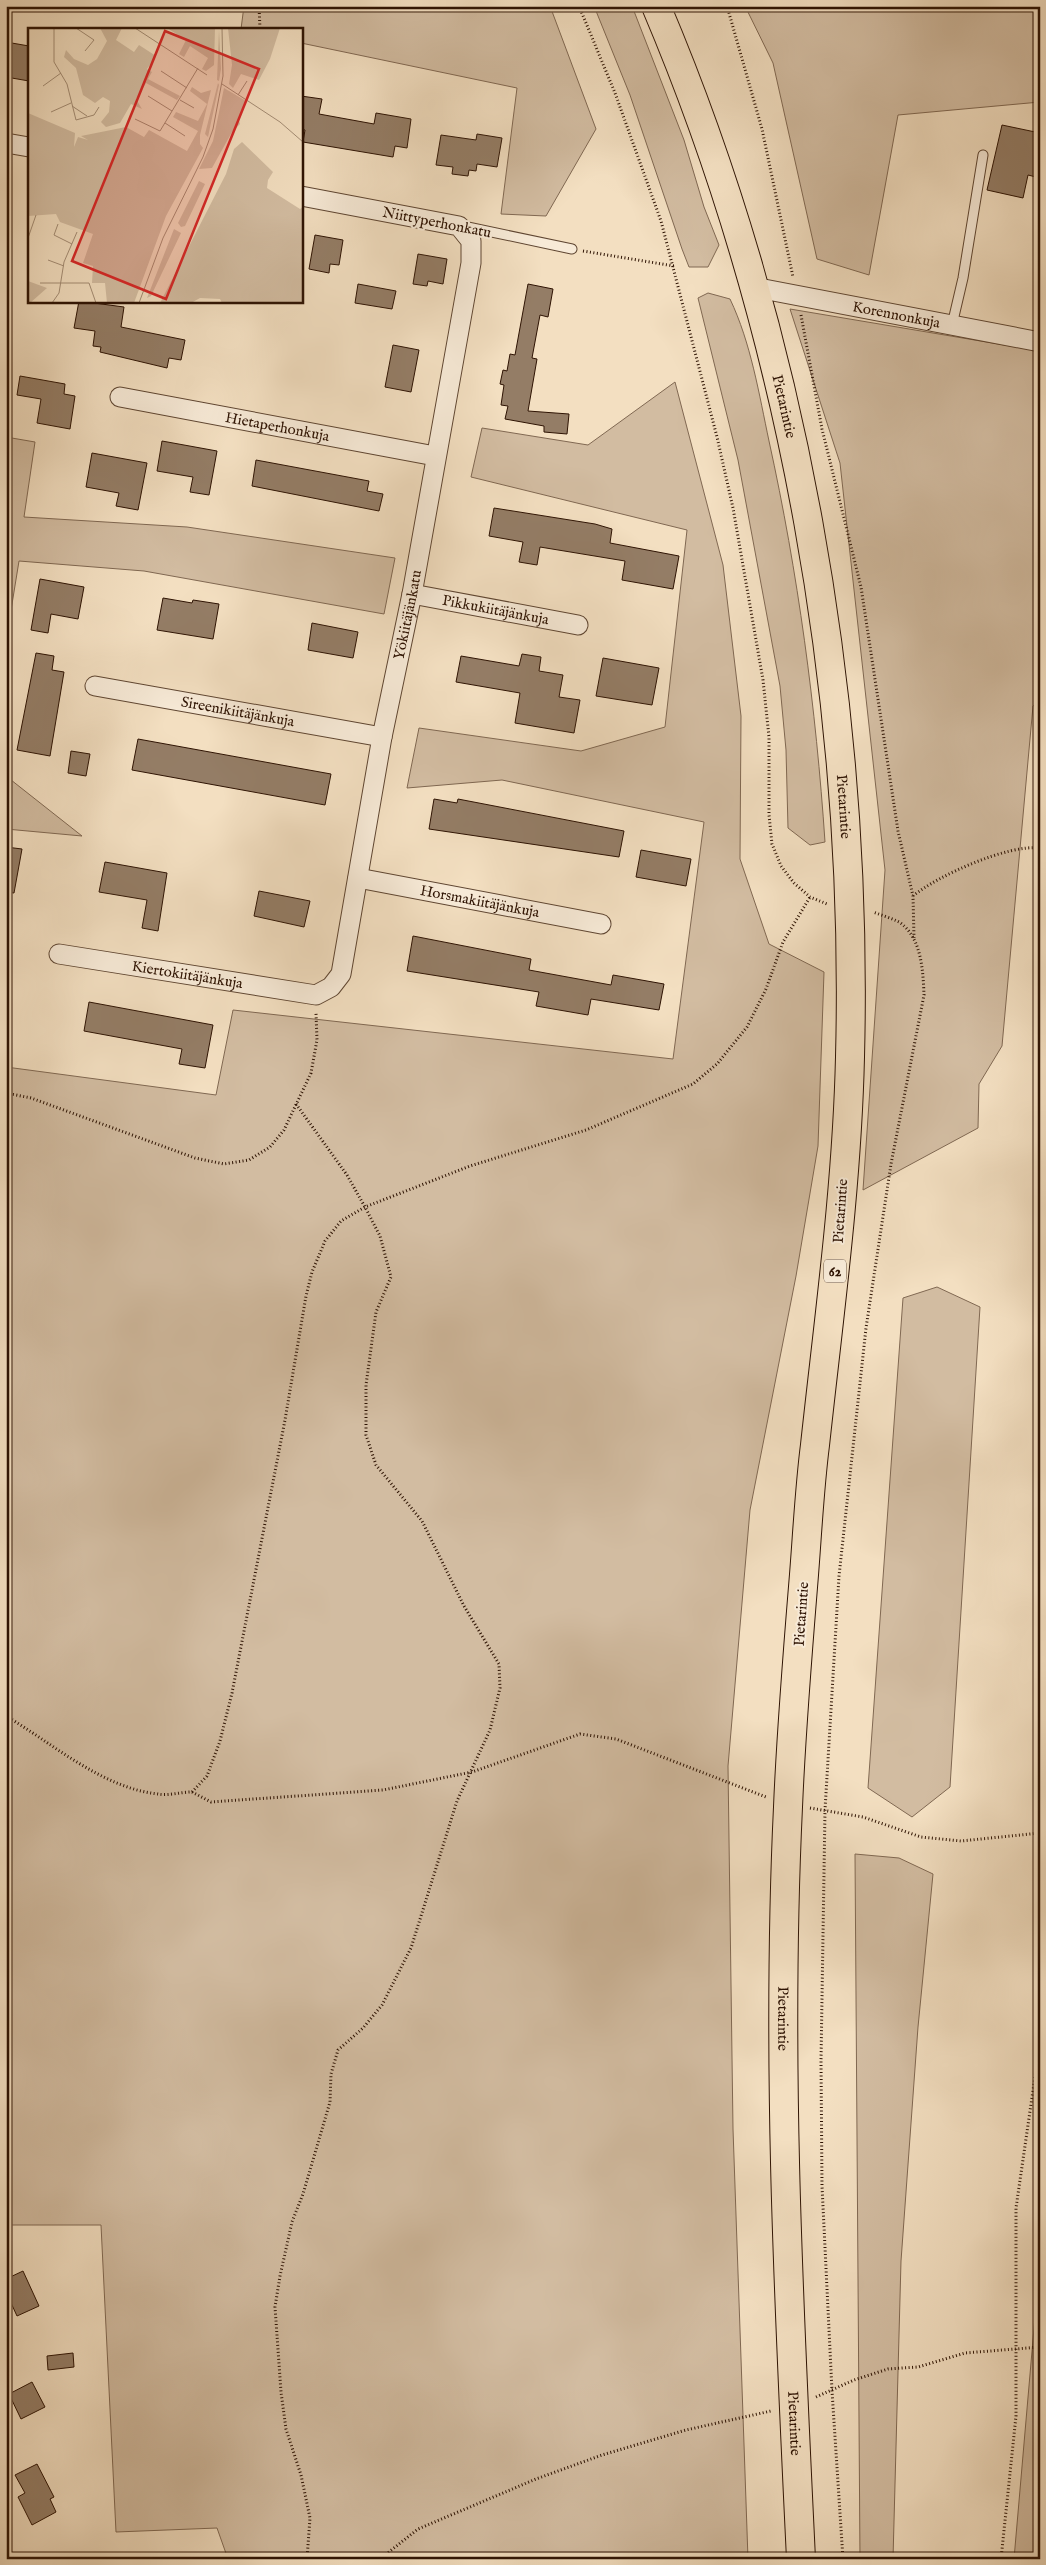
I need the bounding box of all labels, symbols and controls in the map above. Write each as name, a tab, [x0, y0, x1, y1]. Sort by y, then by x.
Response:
inset map	[28, 28, 302, 302]
street label: Niittyperhonkatu	[381, 203, 493, 242]
street label: Korennonkuja	[851, 297, 942, 333]
street label: Pietarintie	[767, 373, 800, 440]
street label: Hietaperhonkuja	[223, 408, 331, 446]
street label: Yökiitäjänkatu	[389, 568, 426, 662]
street label: Pikkukiitäjänkuja	[441, 591, 551, 629]
street label: Sireenikiitäjänkuja	[180, 692, 296, 731]
street label: Pietarintie	[832, 774, 855, 840]
street label: Horsmakiitäjänkuja	[418, 881, 542, 922]
street label: Kiertokiitäjänkuja	[131, 957, 245, 993]
street label: Pietarintie	[829, 1178, 852, 1244]
road number: 62	[824, 1260, 846, 1282]
street label: Pietarintie	[790, 1581, 813, 1647]
street label: Pietarintie	[773, 1986, 792, 2051]
street label: Pietarintie	[783, 2391, 805, 2456]

